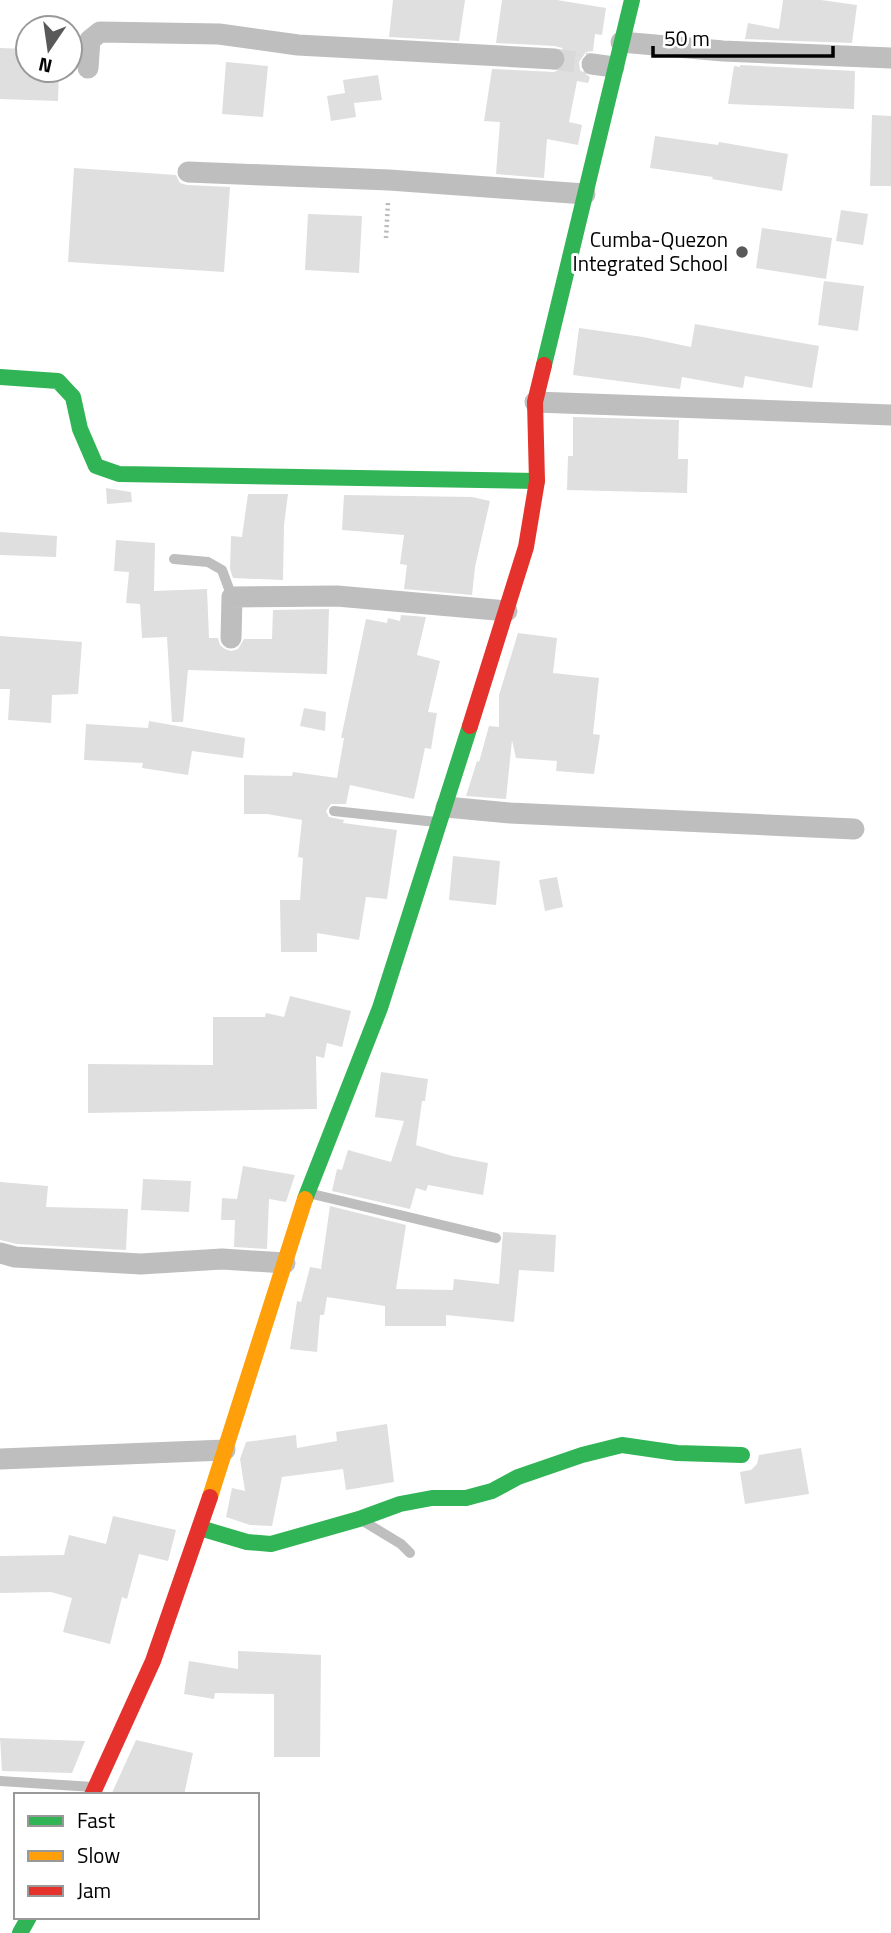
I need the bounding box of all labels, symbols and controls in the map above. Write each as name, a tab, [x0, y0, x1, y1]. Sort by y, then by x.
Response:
north arrow	[14, 14, 84, 84]
scale bar	[653, 14, 833, 58]
text: 50 m	[664, 22, 710, 54]
text: N	[35, 50, 55, 82]
place label: Cumba-Quezon Integrated School	[573, 223, 728, 279]
marker: Cumba-Quezon Integrated School	[734, 244, 750, 260]
legend	[14, 1793, 259, 1919]
text: Fast	[77, 1804, 116, 1836]
text: Slow	[77, 1839, 120, 1871]
text: Jam	[77, 1874, 111, 1906]

